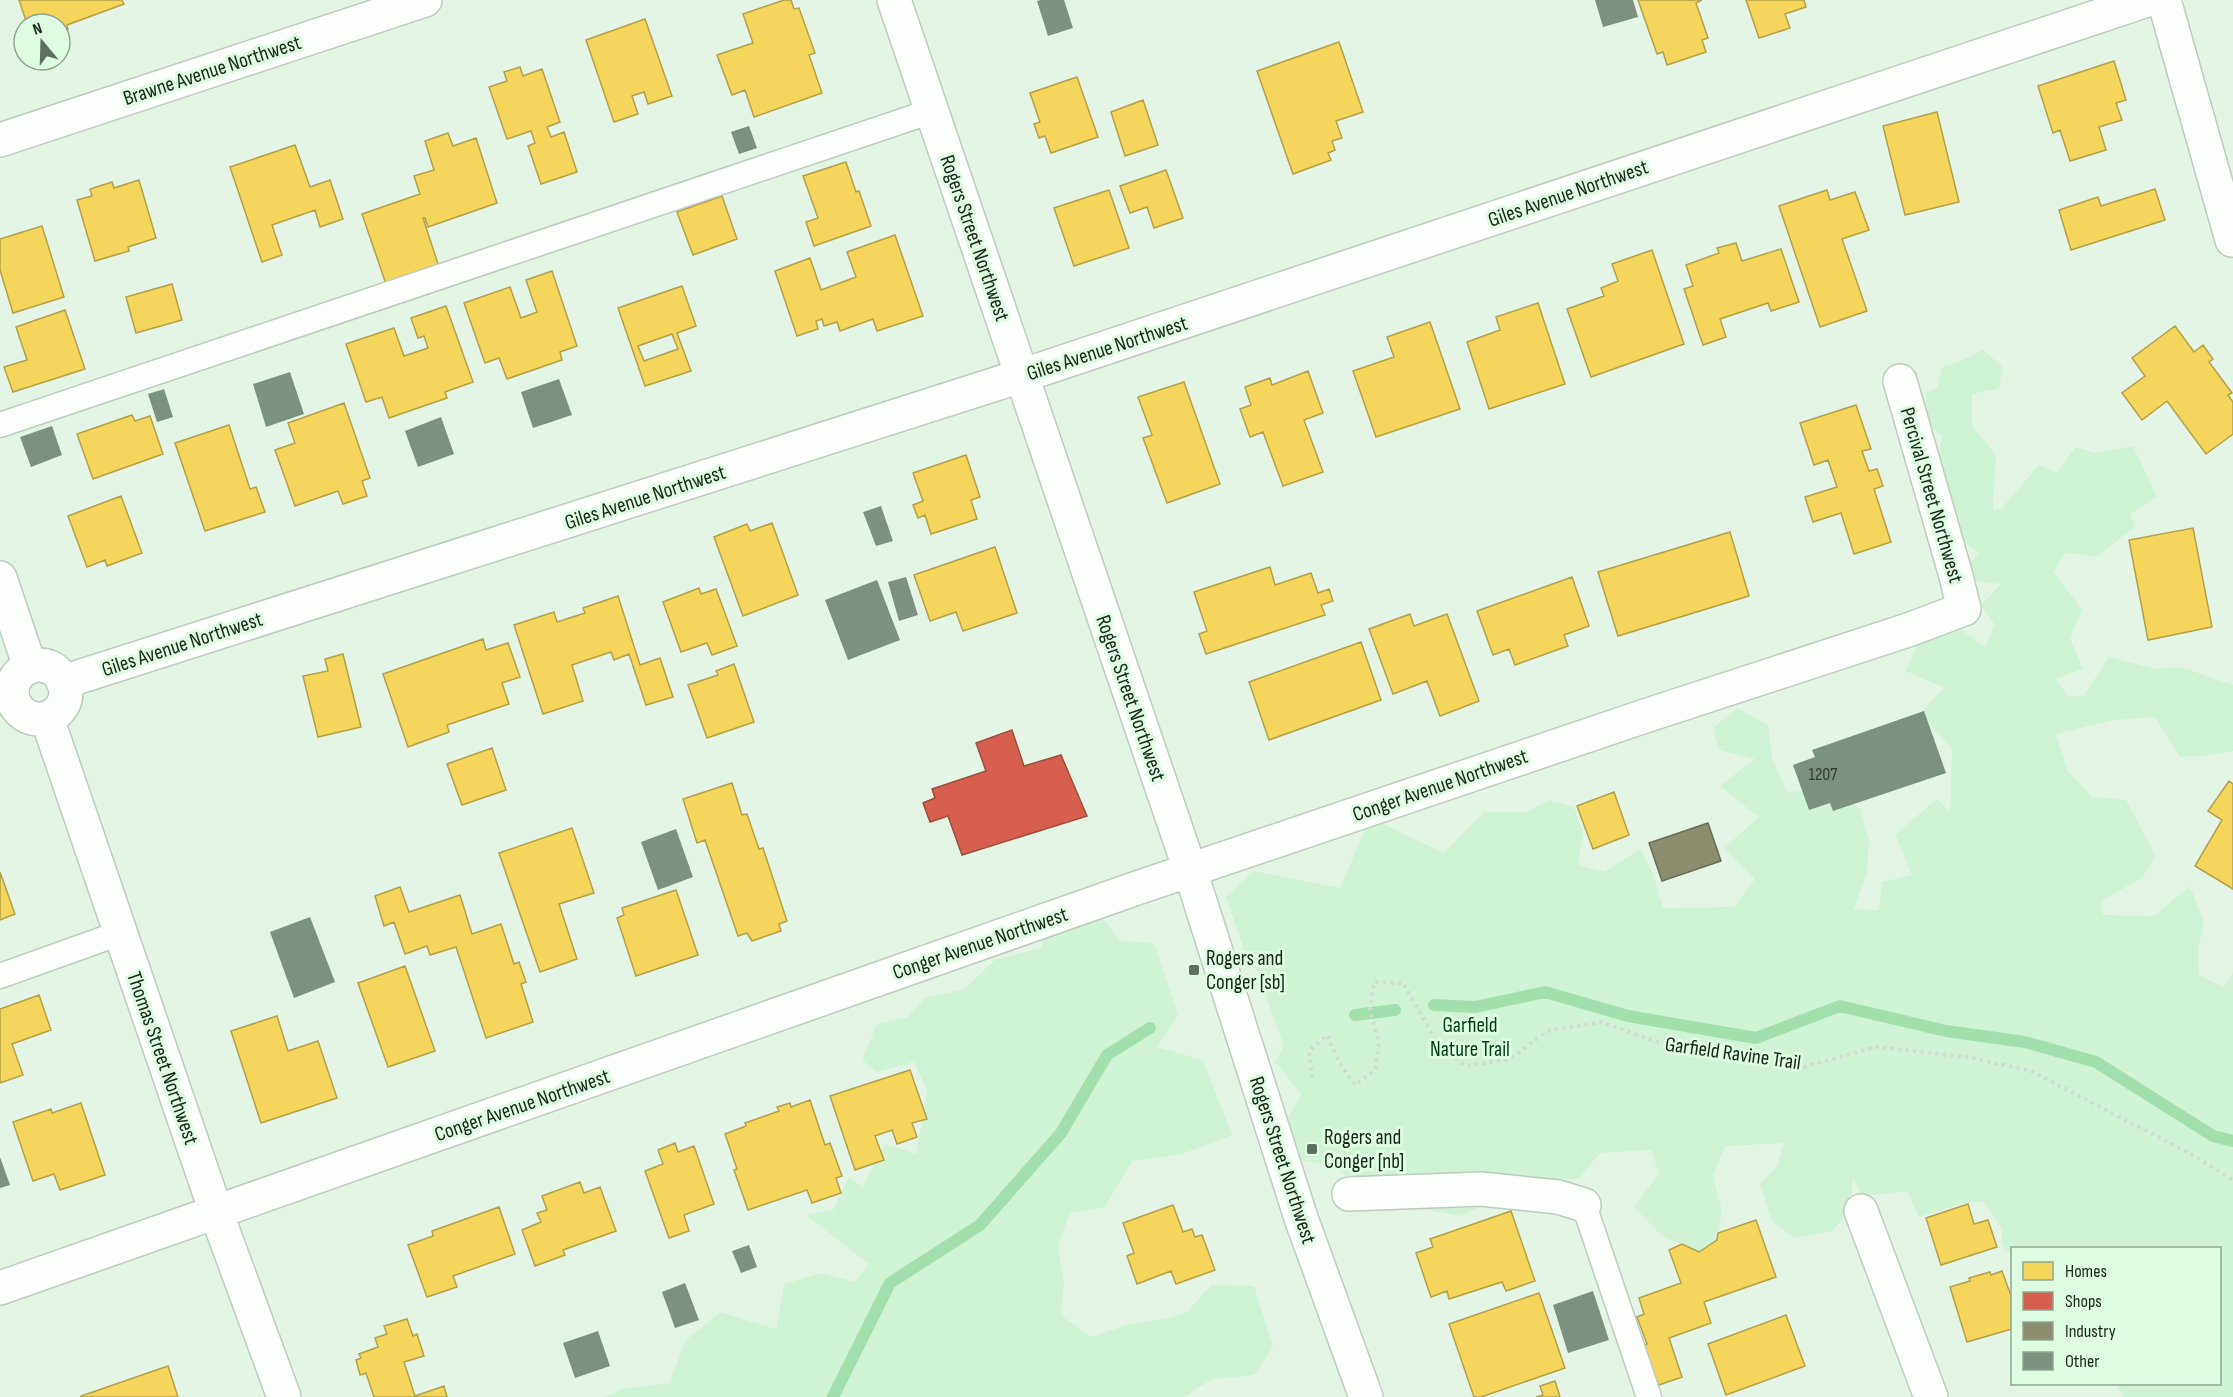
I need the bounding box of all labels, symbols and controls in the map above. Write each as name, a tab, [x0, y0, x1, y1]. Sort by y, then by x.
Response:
north arrow	[12, 12, 72, 72]
text: N	[30, 19, 45, 40]
street label: Brawne Avenue Northwest	[120, 30, 304, 111]
street label: Rogers Street Northwest	[934, 152, 1015, 325]
street label: Giles Avenue Northwest	[1485, 154, 1651, 233]
street label: Giles Avenue Northwest	[1024, 311, 1191, 386]
street label: Percival Street Northwest	[1895, 405, 1969, 586]
street label: Giles Avenue Northwest	[562, 460, 729, 535]
street label: Giles Avenue Northwest	[99, 607, 266, 682]
street label: Rogers Street Northwest	[1090, 612, 1171, 785]
street label: Conger Avenue Northwest	[1349, 744, 1531, 827]
house number: 1207	[1808, 764, 1838, 785]
street label: Conger Avenue Northwest	[889, 902, 1071, 985]
place label: Rogers and Conger [sb]	[1206, 946, 1285, 995]
marker: Rogers and Conger [sb]	[1187, 963, 1201, 977]
street label: Thomas Street Northwest	[121, 968, 204, 1148]
park label: Garfield Nature Trail	[1430, 1013, 1510, 1062]
street label: Garfield Ravine Trail	[1663, 1032, 1803, 1075]
street label: Conger Avenue Northwest	[431, 1064, 613, 1147]
street label: Rogers Street Northwest	[1244, 1073, 1321, 1247]
place label: Rogers and Conger [nb]	[1324, 1125, 1404, 1174]
marker: Rogers and Conger [nb]	[1305, 1142, 1319, 1156]
legend	[2011, 1247, 2221, 1385]
text: Homes	[2065, 1261, 2107, 1282]
text: Shops	[2065, 1291, 2102, 1312]
text: Industry	[2065, 1321, 2116, 1342]
text: Other	[2065, 1351, 2099, 1372]

